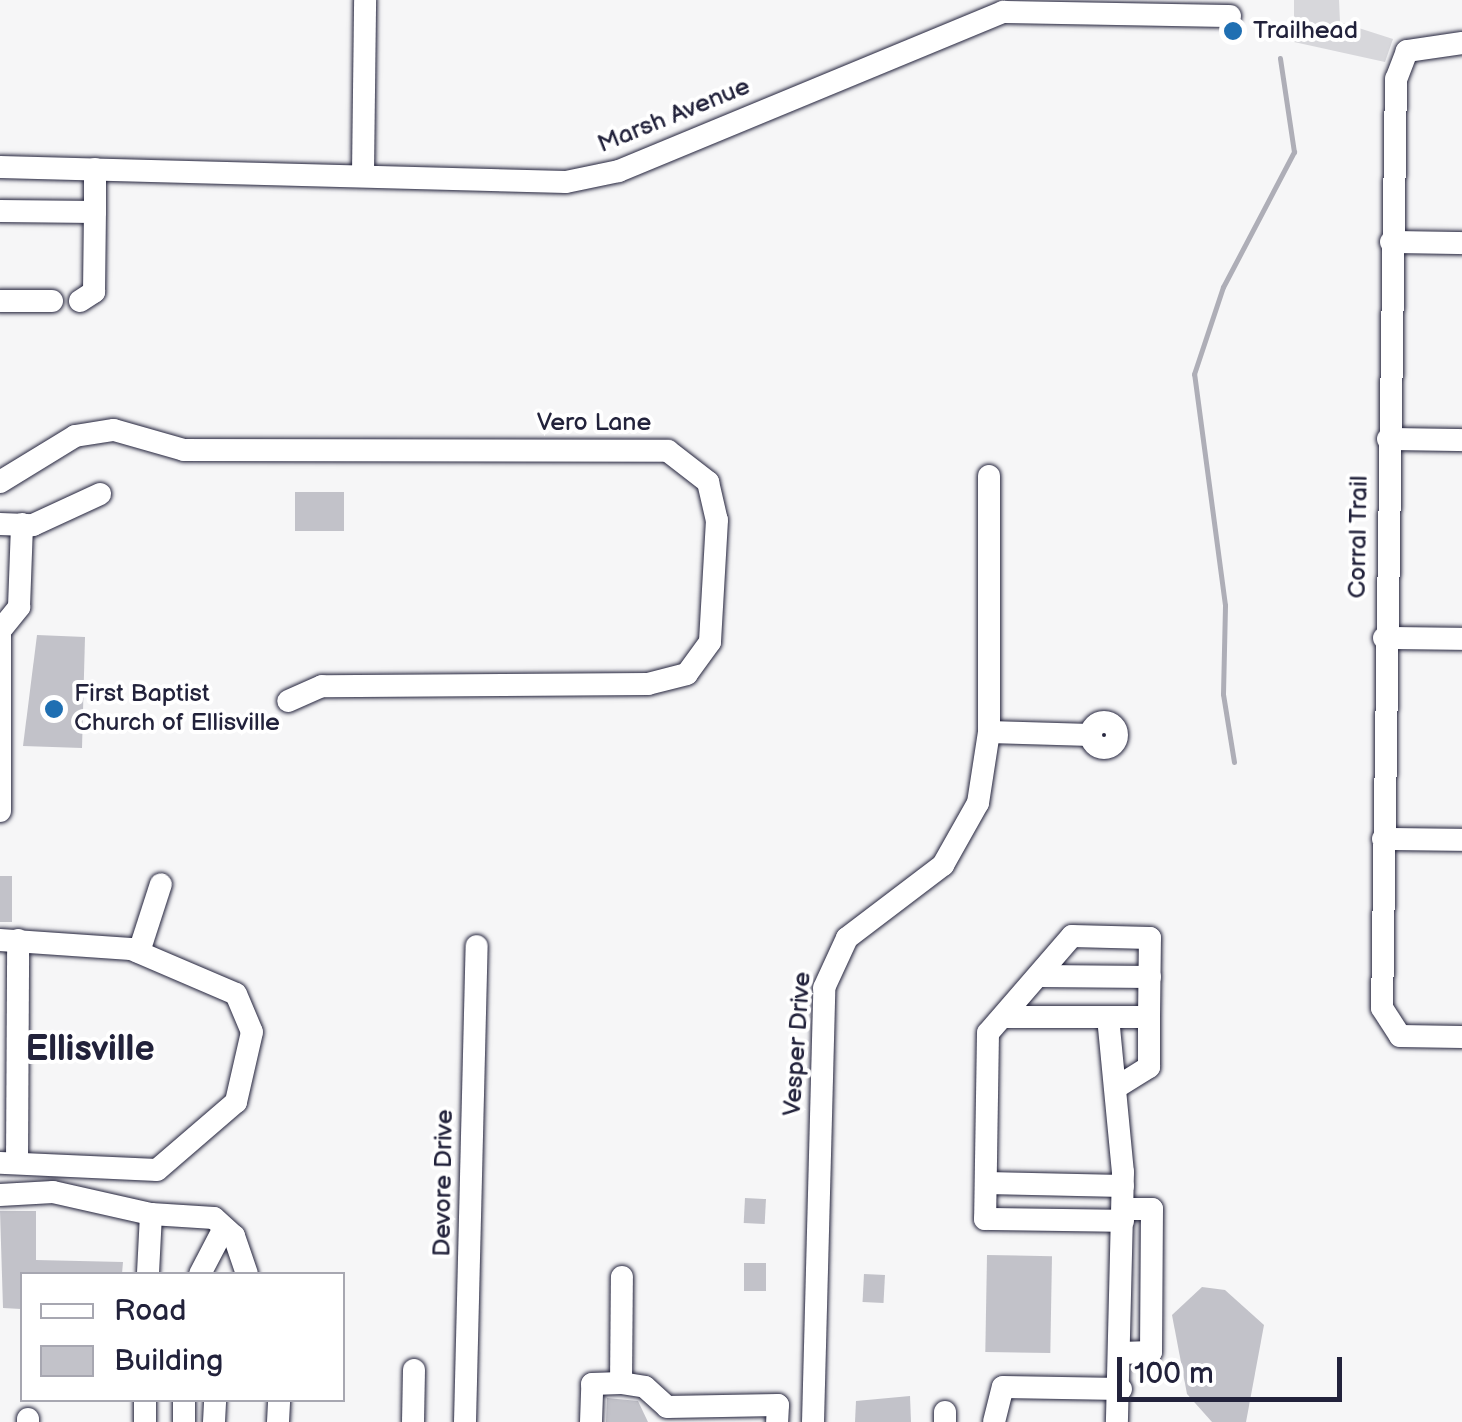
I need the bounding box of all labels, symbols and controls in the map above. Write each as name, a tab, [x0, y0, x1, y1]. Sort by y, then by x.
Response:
place label: Trailhead	[1253, 16, 1358, 46]
marker: Trailhead	[1222, 20, 1244, 42]
street label: Marsh Avenue	[593, 72, 755, 160]
street label: Vero Lane	[537, 408, 651, 438]
street label: Corral Trail	[1343, 475, 1375, 599]
place label: First Baptist Church of Ellisville	[74, 680, 280, 739]
marker: First Baptist Church of Ellisville	[43, 698, 65, 720]
street label: Vesper Drive	[778, 971, 818, 1117]
district label: Ellisville	[25, 1029, 155, 1071]
street label: Devore Drive	[428, 1109, 460, 1257]
legend	[20, 1272, 345, 1402]
text: Road	[114, 1293, 187, 1329]
scale bar	[1122, 1337, 1347, 1399]
text: Building	[114, 1343, 223, 1379]
text: 100 m	[1134, 1356, 1214, 1392]

